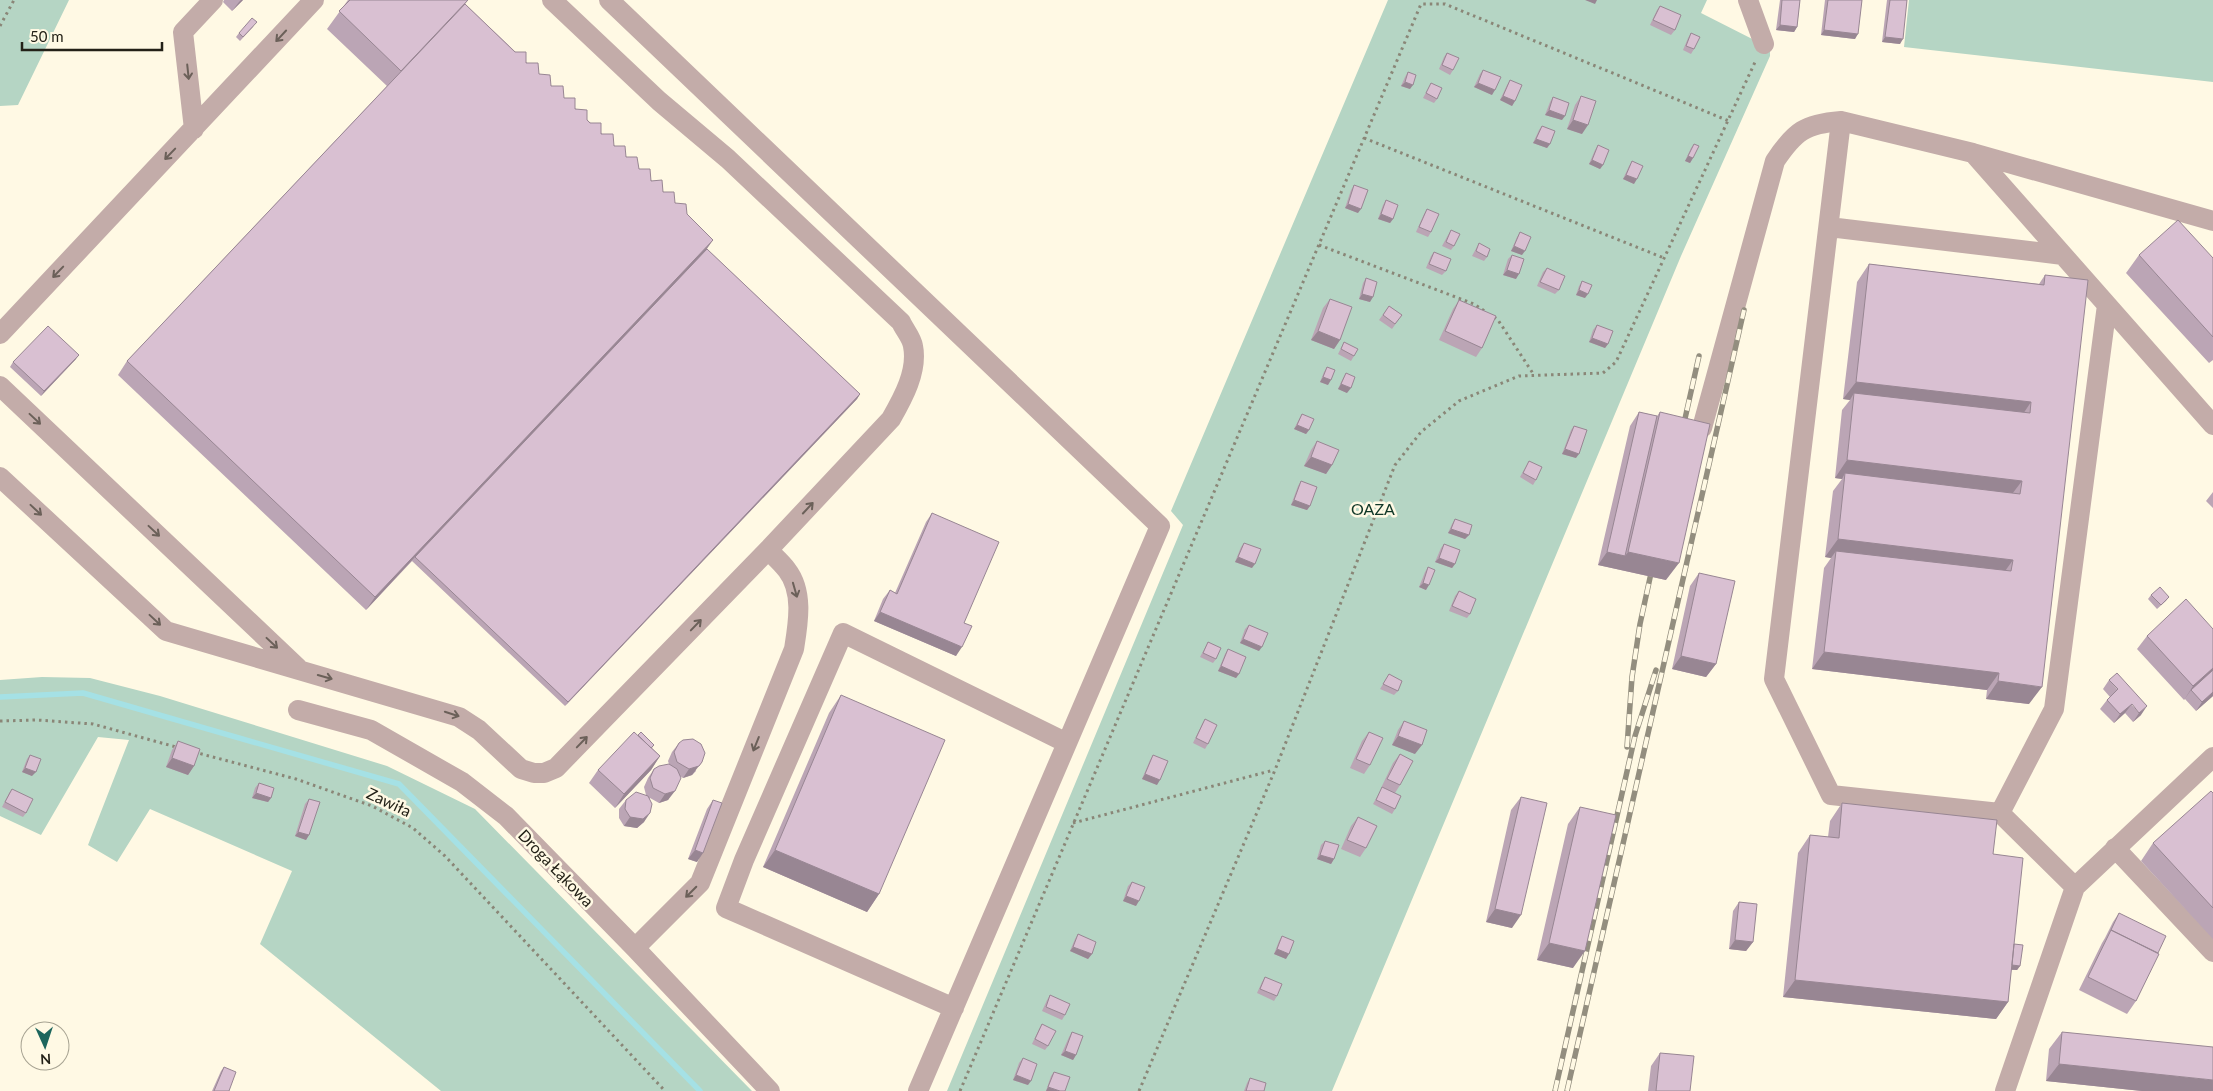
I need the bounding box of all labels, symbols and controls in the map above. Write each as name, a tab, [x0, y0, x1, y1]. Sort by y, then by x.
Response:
scale bar	[22, 20, 162, 52]
text: 50 m	[30, 27, 64, 45]
one-way arrow	[275, 29, 287, 42]
one-way arrow	[183, 63, 192, 79]
one-way arrow	[164, 148, 176, 161]
one-way arrow	[52, 265, 64, 278]
one-way arrow	[29, 413, 42, 425]
park label: OAZA	[1351, 499, 1395, 518]
one-way arrow	[802, 501, 814, 514]
one-way arrow	[29, 504, 42, 516]
one-way arrow	[147, 525, 160, 537]
one-way arrow	[790, 581, 800, 597]
one-way arrow	[149, 614, 162, 626]
one-way arrow	[690, 619, 702, 631]
one-way arrow	[265, 637, 278, 649]
one-way arrow	[316, 672, 332, 682]
one-way arrow	[444, 710, 460, 720]
one-way arrow	[576, 736, 588, 748]
one-way arrow	[750, 736, 760, 751]
street label: Zawiła	[364, 783, 414, 820]
street label: Droga Łąkowa	[515, 825, 598, 910]
one-way arrow	[684, 886, 697, 898]
north arrow	[20, 1021, 70, 1071]
text: N	[40, 1051, 52, 1068]

